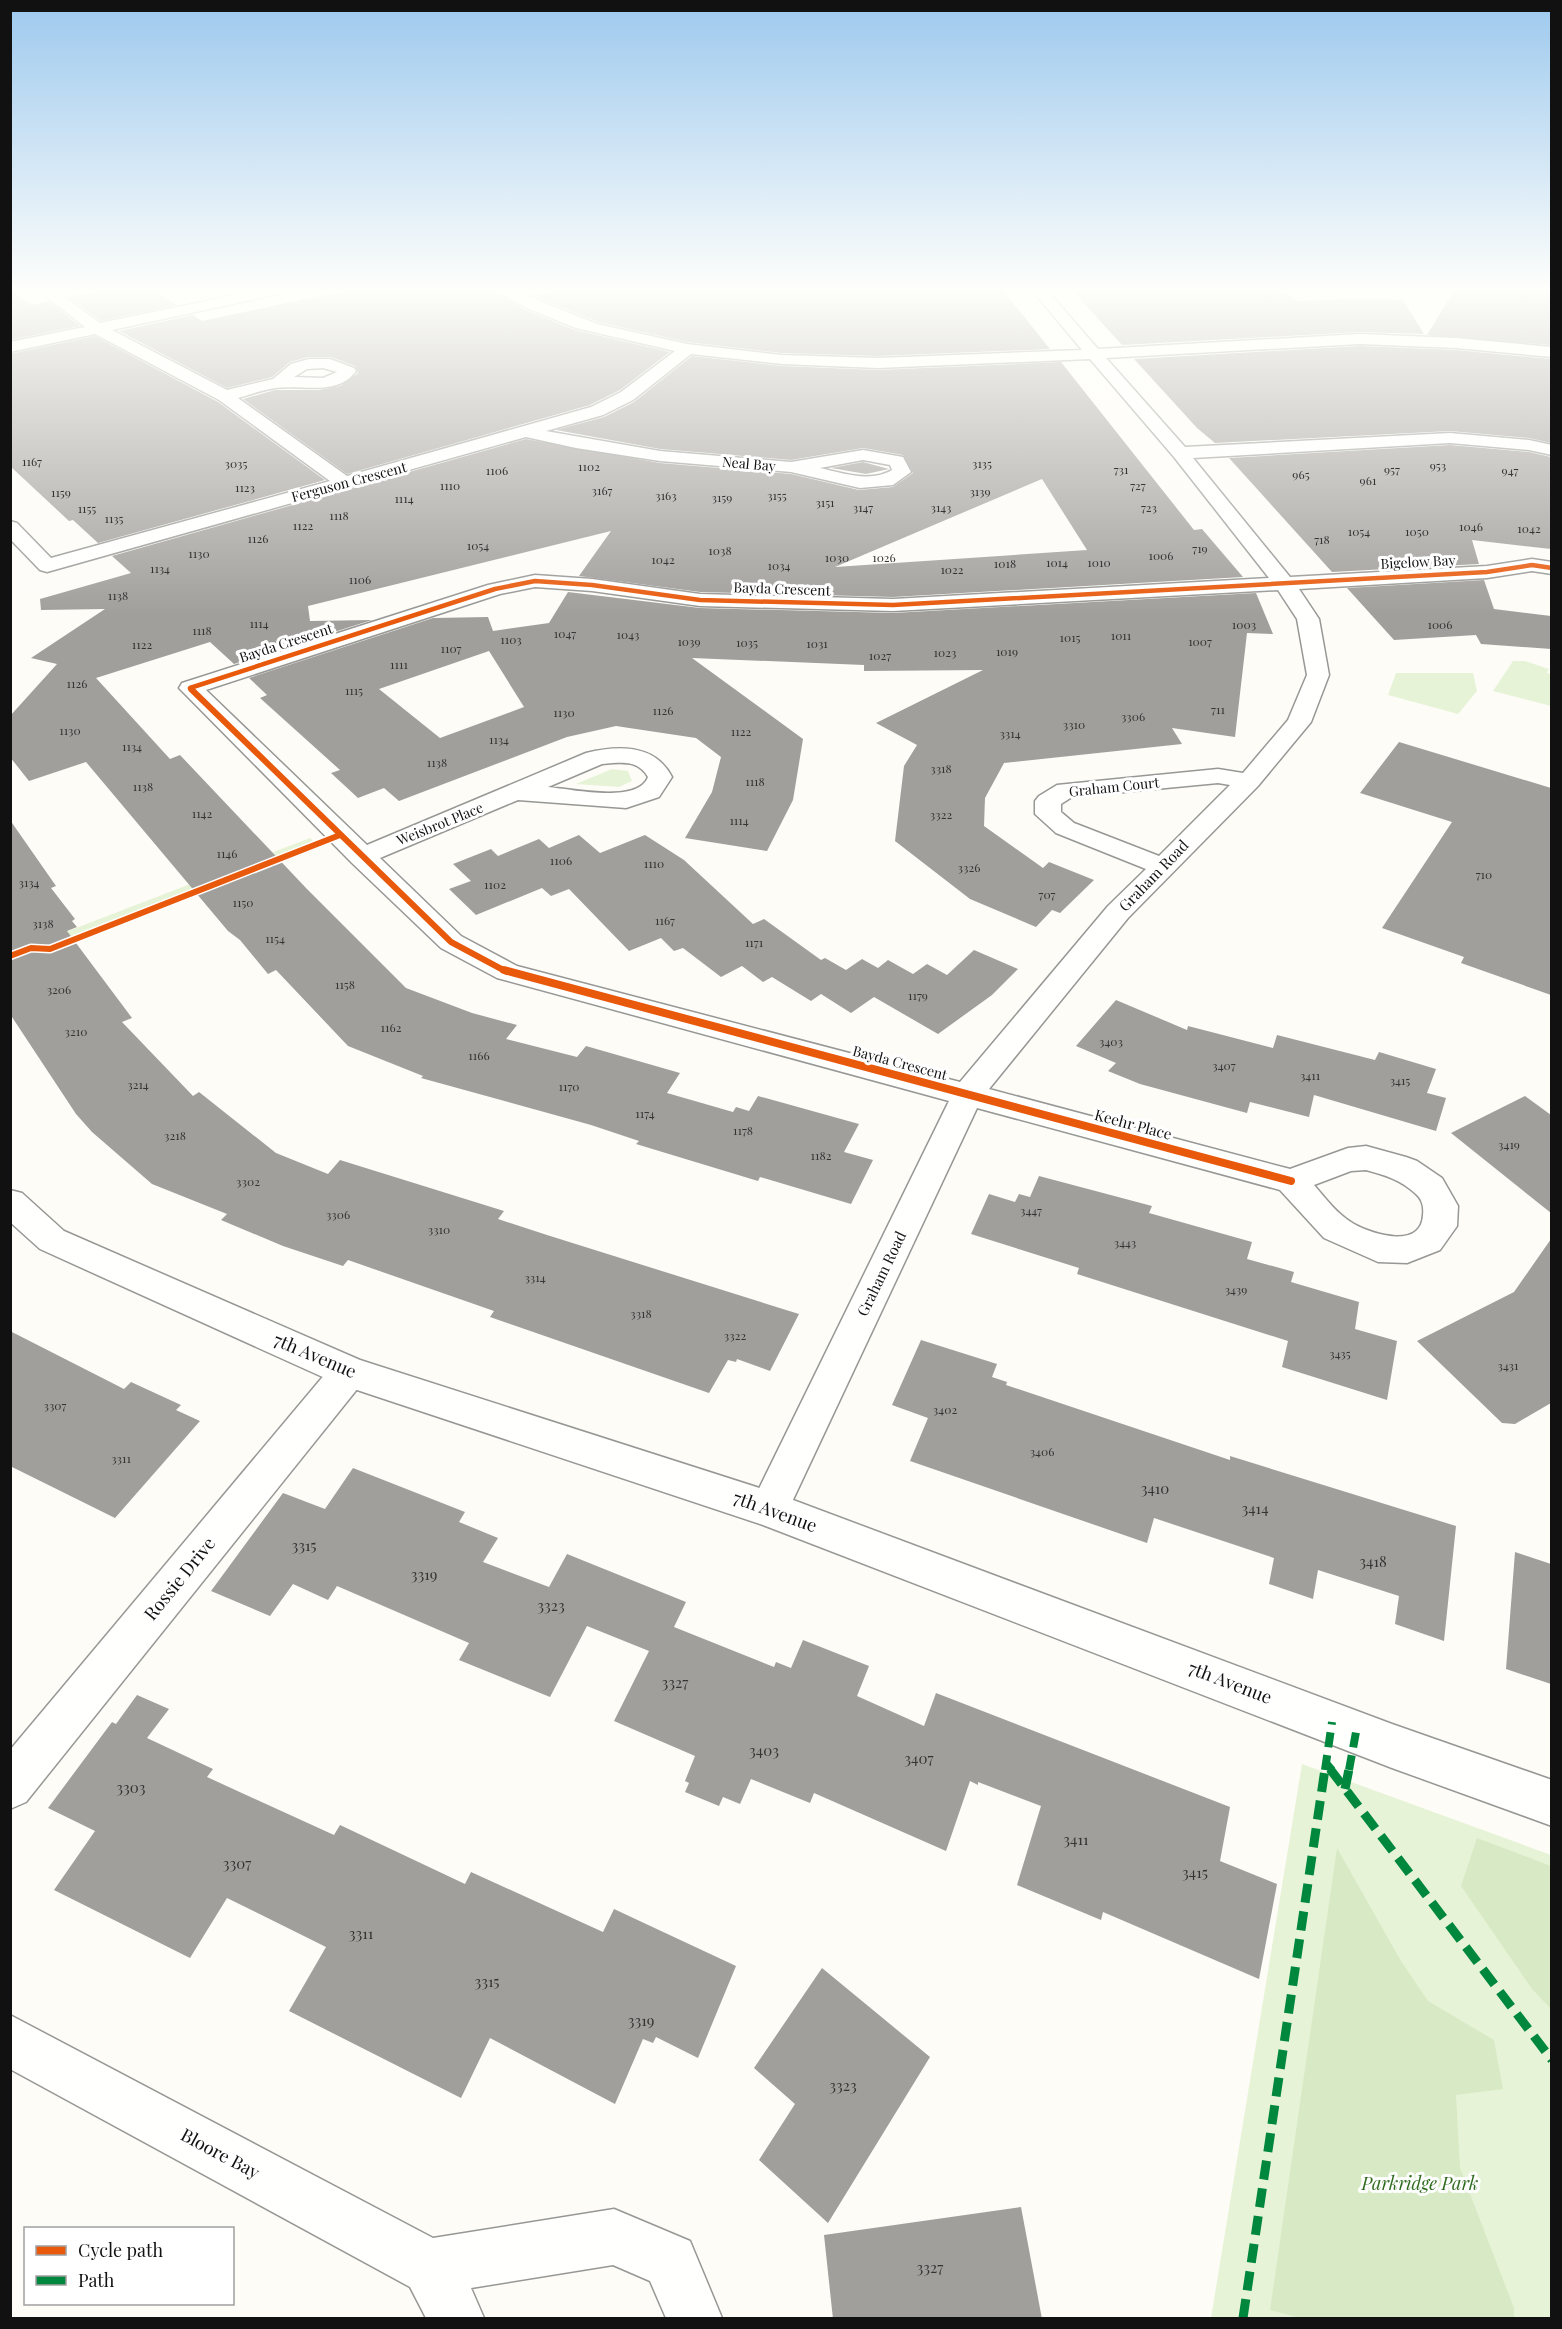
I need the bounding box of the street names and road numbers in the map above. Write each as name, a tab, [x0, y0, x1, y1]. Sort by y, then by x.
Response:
street label: Neal Bay	[721, 452, 777, 475]
street label: Ferguson Crescent	[289, 457, 410, 506]
street label: Bigelow Bay	[1380, 550, 1456, 573]
street label: Bayda Crescent	[733, 577, 832, 600]
street label: Bayda Crescent	[237, 618, 336, 667]
street label: Graham Court	[1068, 772, 1161, 801]
street label: Weisbrot Place	[393, 798, 486, 850]
street label: Graham Road	[1114, 835, 1193, 915]
street label: Bayda Crescent	[851, 1041, 950, 1085]
street label: Keehr Place	[1092, 1104, 1174, 1144]
street label: Graham Road	[852, 1228, 910, 1319]
street label: 7th Avenue	[270, 1327, 360, 1383]
street label: 7th Avenue	[730, 1485, 821, 1537]
street label: Rossie Drive	[138, 1532, 220, 1625]
street label: 7th Avenue	[1185, 1655, 1276, 1709]
street label: Bloore Bay	[177, 2122, 264, 2184]

